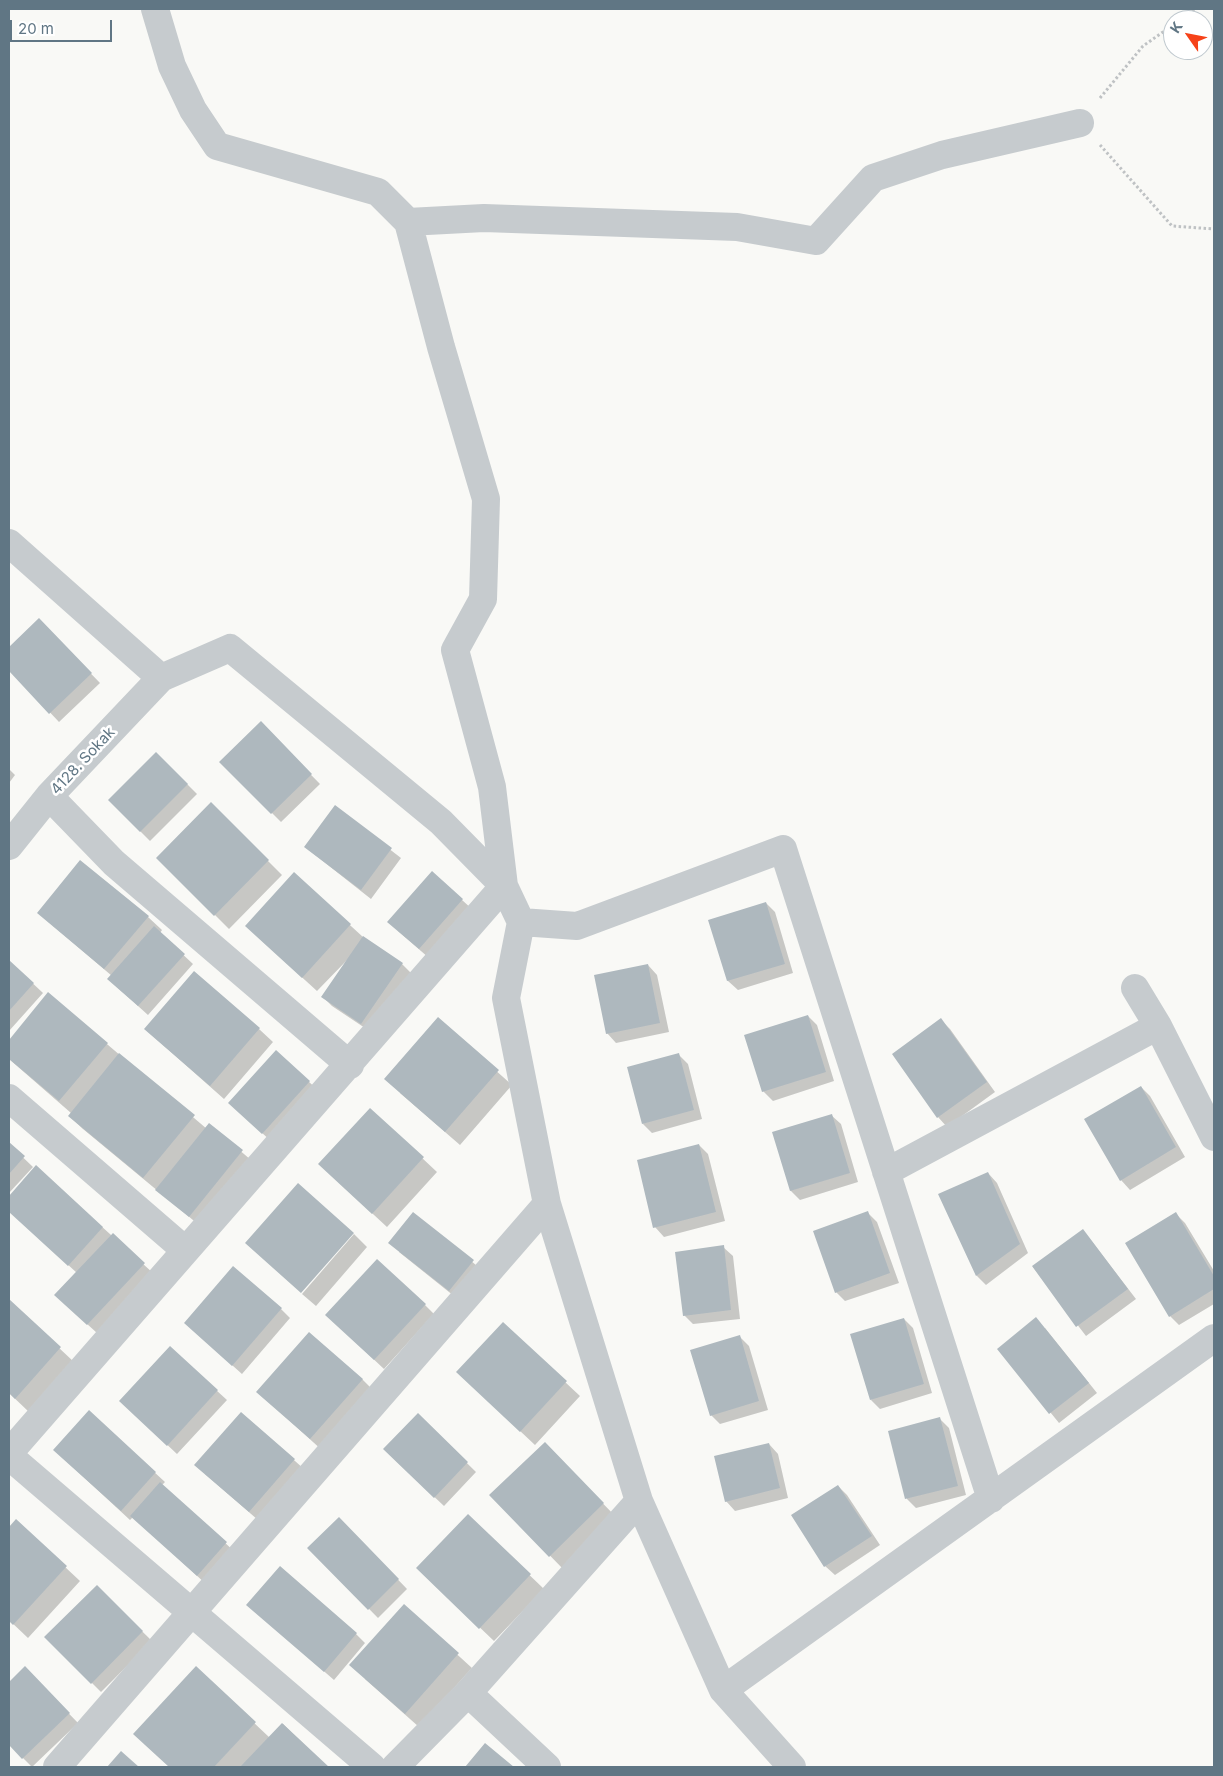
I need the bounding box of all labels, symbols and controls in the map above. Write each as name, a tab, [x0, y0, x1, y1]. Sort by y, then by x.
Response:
scale bar	[12, 10, 115, 42]
north arrow	[1163, 10, 1213, 60]
text: K	[1166, 18, 1186, 36]
text: 20 m	[18, 19, 54, 38]
street label: 4128. Sokak	[47, 724, 119, 798]

